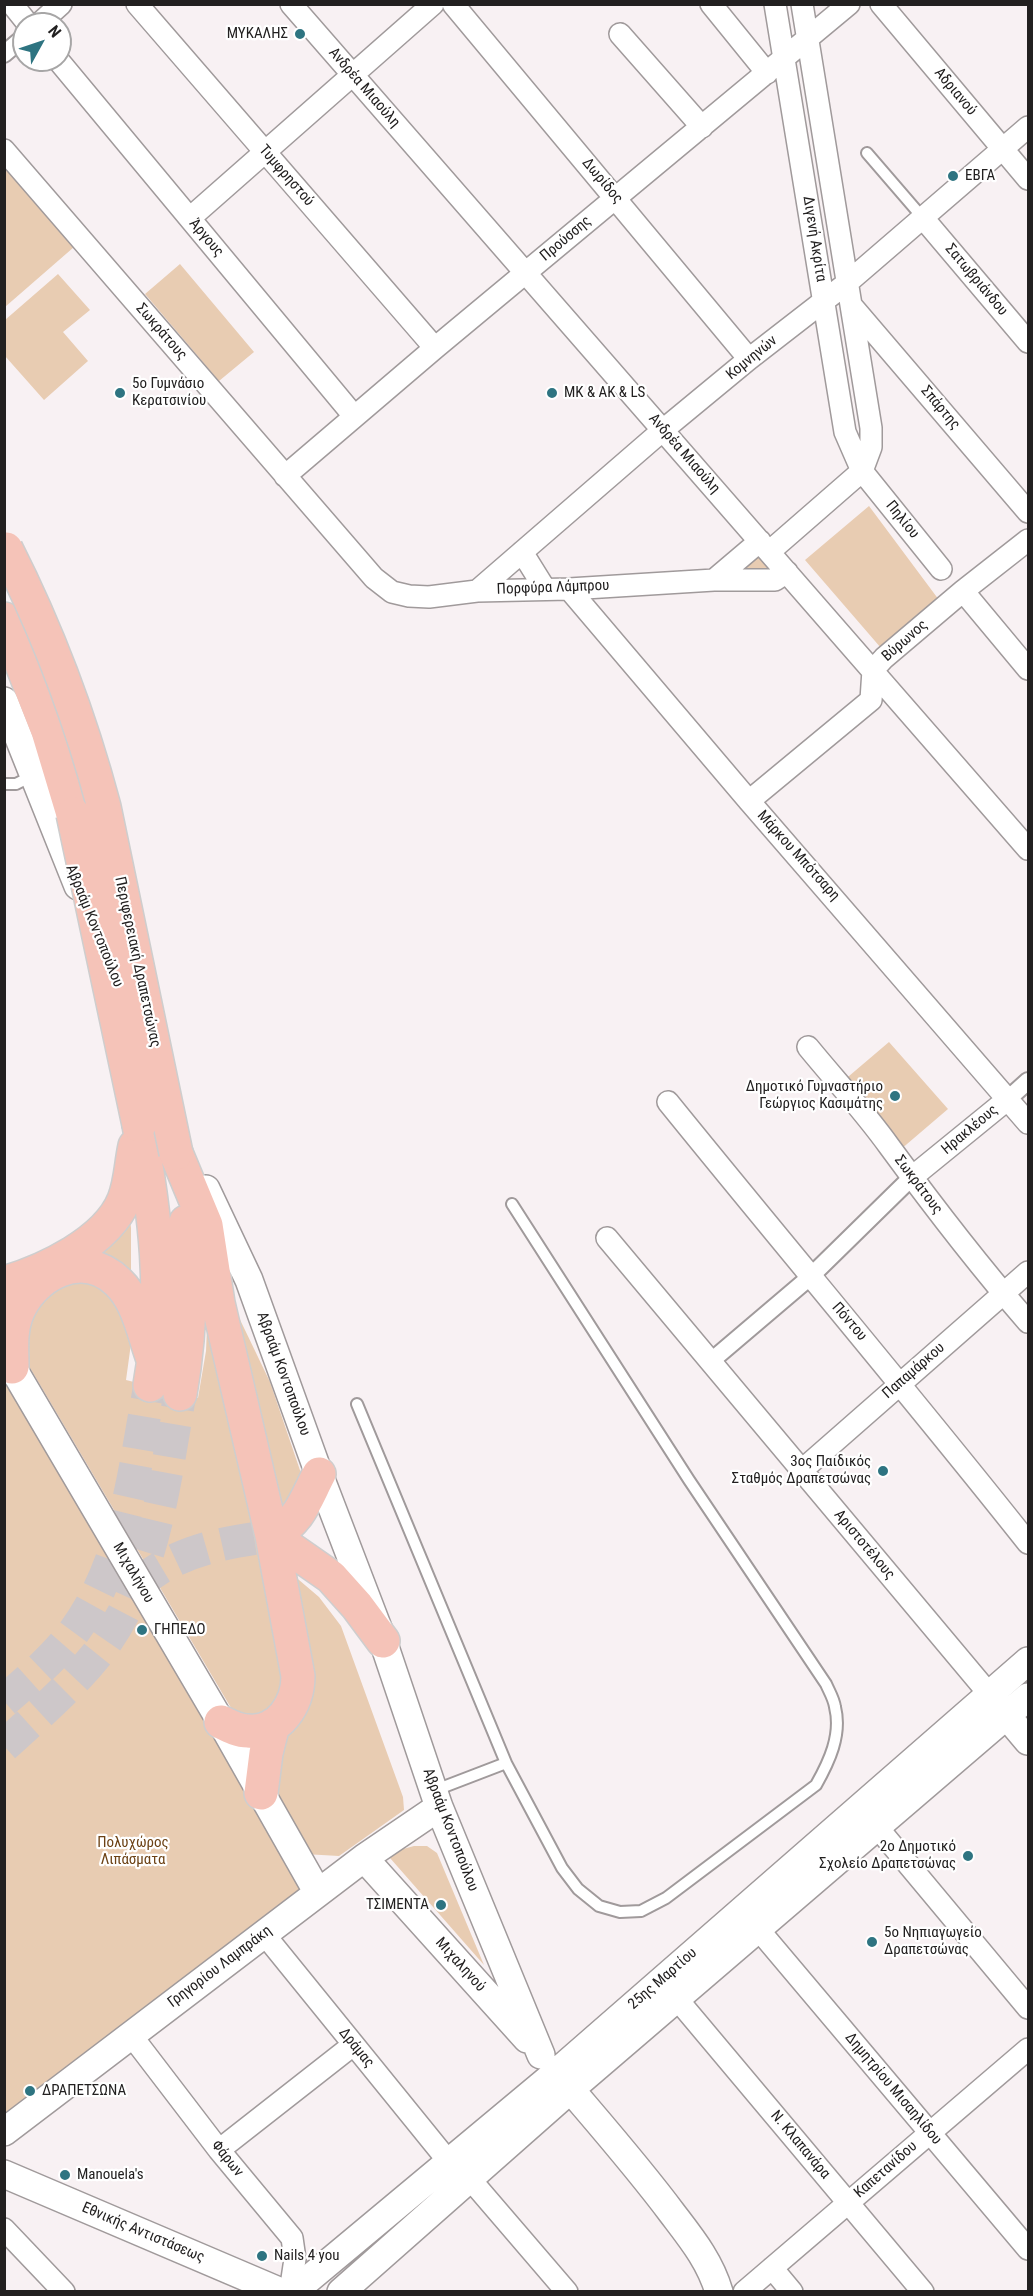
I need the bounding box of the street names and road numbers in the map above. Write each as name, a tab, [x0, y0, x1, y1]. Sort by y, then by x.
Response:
street label: Ανδρέα Μιαούλη	[324, 44, 404, 132]
street label: Αδριανού	[930, 65, 980, 119]
street label: Τυμφρηστού	[255, 142, 317, 210]
street label: Δωρίδος	[578, 155, 626, 207]
street label: Διγενή Ακρίτα	[798, 195, 830, 283]
street label: Προύσσης	[537, 212, 595, 266]
street label: Άργους	[185, 215, 227, 261]
street label: Σατωβριάνδου	[941, 240, 1011, 320]
street label: Σωκράτους	[132, 300, 190, 364]
street label: Κομνηνών	[723, 332, 781, 384]
street label: Σπάρτης	[917, 382, 963, 434]
street label: Ανδρέα Μιαούλη	[644, 410, 724, 498]
street label: Πηλίου	[881, 498, 923, 542]
street label: Πορφύρα Λάμπρου	[496, 577, 610, 599]
street label: Βύρωνος	[879, 616, 931, 666]
street label: Μάρκου Μπότσαρη	[753, 807, 843, 905]
street label: Αβραάμ Κοντοπούλου	[61, 862, 127, 990]
street label: Περιφερειακή Δραπετσώνας	[110, 875, 164, 1049]
street label: Ηρακλέους	[938, 1101, 1002, 1159]
street label: Σωκράτους	[890, 1152, 946, 1218]
street label: Πόντου	[828, 1299, 870, 1345]
street label: Αβραάμ Κοντοπούλου	[252, 1310, 314, 1438]
street label: Παπαμάρκου	[879, 1339, 949, 1403]
street label: Αριστοτέλους	[830, 1507, 898, 1583]
street label: Μιχαλήνου	[109, 1540, 157, 1606]
street label: Αβραάμ Κοντοπούλου	[418, 1766, 482, 1894]
street label: Γρηγορίου Λαμπράκη	[164, 1922, 276, 2012]
street label: Μιχαληνού	[431, 1934, 489, 1996]
street label: 25ης Μαρτίου	[625, 1944, 701, 2014]
street label: Δράμας	[334, 2024, 378, 2072]
street label: Δημητρίου Μισαηλίδου	[841, 2029, 945, 2149]
street label: Ν. Κλαπανάρα	[766, 2107, 834, 2183]
street label: Φάρων	[207, 2137, 247, 2181]
street label: Καπετανίδου	[851, 2138, 921, 2202]
street label: Εθνικής Αντιστάσεως	[79, 2199, 207, 2267]

